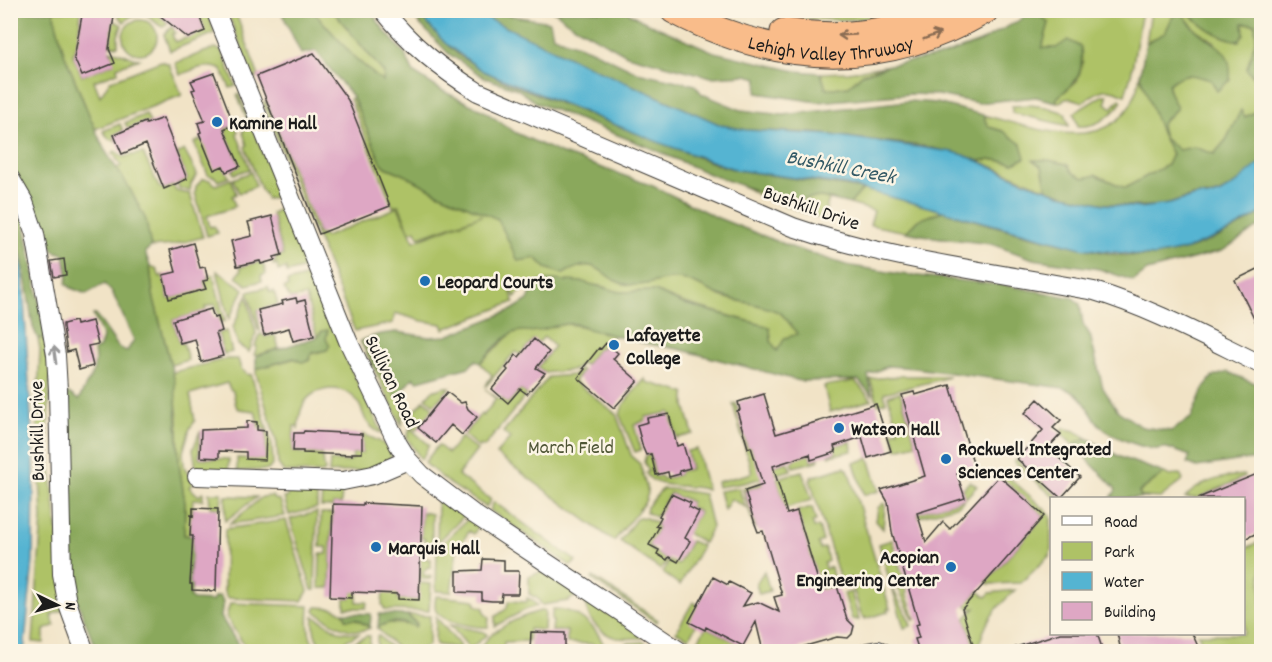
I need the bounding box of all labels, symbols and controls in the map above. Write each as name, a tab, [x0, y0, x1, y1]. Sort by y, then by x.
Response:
one-way arrow	[838, 29, 858, 40]
street label: Lehigh Valley Thruway	[744, 30, 918, 70]
one-way arrow	[923, 30, 941, 41]
place label: Kamine Hall	[229, 111, 317, 139]
marker: Kamine Hall	[210, 115, 224, 129]
water label: Bushkill Creek	[784, 144, 900, 195]
street label: Bushkill Drive	[759, 180, 863, 239]
place label: Leopard Courts	[437, 270, 553, 298]
marker: Leopard Courts	[418, 274, 432, 288]
place label: Lafayette College	[626, 323, 701, 374]
street label: Sullivan Road	[356, 331, 425, 433]
marker: Lafayette College	[607, 338, 621, 352]
one-way arrow	[50, 346, 61, 365]
street label: Bushkill Drive	[24, 380, 54, 481]
place label: Watson Hall	[851, 417, 940, 445]
marker: Watson Hall	[832, 421, 846, 435]
park label: March Field	[528, 435, 614, 463]
place label: Rockwell Integrated Sciences Center	[958, 437, 1111, 488]
marker: Rockwell Integrated Sciences Center	[939, 452, 953, 466]
legend	[1050, 497, 1245, 635]
text: Road	[1104, 511, 1138, 536]
place label: Marquis Hall	[388, 536, 480, 564]
marker: Marquis Hall	[369, 540, 383, 554]
text: Park	[1104, 541, 1135, 566]
place label: Acopian Engineering Center	[796, 545, 940, 596]
marker: Acopian Engineering Center	[944, 560, 958, 574]
text: Water	[1104, 571, 1144, 596]
north arrow	[27, 575, 87, 635]
text: N	[58, 601, 81, 611]
text: Building	[1104, 601, 1156, 626]

